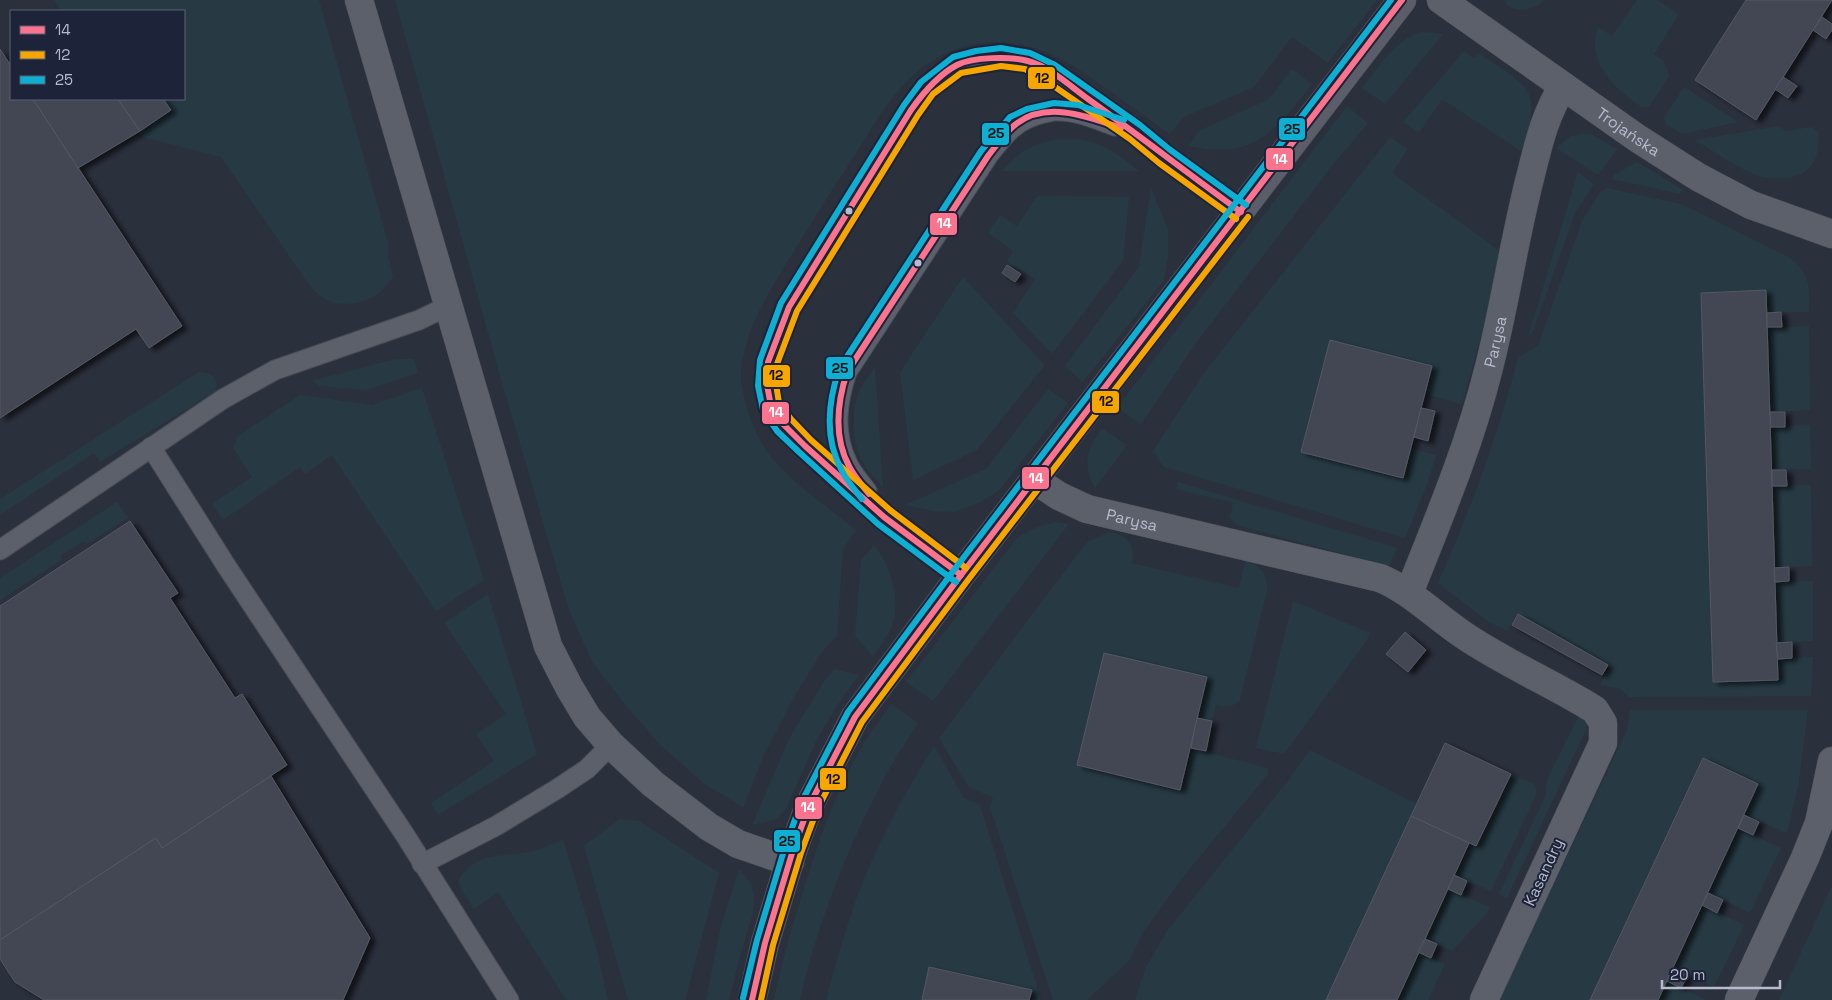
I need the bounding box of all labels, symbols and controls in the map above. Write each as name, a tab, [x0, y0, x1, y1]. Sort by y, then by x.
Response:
legend	[10, 10, 185, 100]
text: 14	[55, 20, 71, 39]
text: 12	[55, 45, 70, 64]
line badge: 12	[1027, 66, 1056, 90]
text: 12	[1035, 69, 1049, 87]
text: 25	[55, 70, 73, 89]
street label: Trojańska	[1592, 103, 1664, 161]
line badge: 25	[1278, 117, 1306, 141]
text: 25	[1284, 120, 1300, 138]
line badge: 25	[981, 122, 1010, 146]
text: 25	[988, 124, 1004, 142]
line badge: 14	[1265, 147, 1294, 171]
text: 14	[1272, 150, 1288, 168]
unlabelled marker	[844, 206, 854, 216]
line badge: 14	[929, 212, 958, 236]
text: 14	[936, 214, 952, 232]
unlabelled marker	[913, 258, 923, 268]
street label: Parysa	[1479, 314, 1511, 370]
line badge: 25	[825, 356, 854, 380]
text: 25	[832, 359, 848, 377]
line badge: 12	[762, 364, 791, 388]
text: 12	[769, 366, 783, 384]
line badge: 12	[1091, 390, 1120, 414]
text: 12	[1099, 392, 1113, 410]
line badge: 14	[761, 401, 790, 425]
text: 14	[768, 403, 784, 421]
line badge: 14	[1021, 466, 1050, 490]
text: 14	[1028, 469, 1044, 487]
street label: Parysa	[1104, 504, 1160, 536]
line badge: 12	[819, 767, 847, 791]
text: 12	[826, 770, 840, 788]
line badge: 14	[794, 796, 823, 820]
text: 14	[800, 798, 816, 816]
line badge: 25	[773, 829, 801, 853]
text: 25	[779, 832, 795, 850]
street label: Kasandry	[1519, 835, 1568, 909]
scale bar	[1662, 958, 1780, 990]
text: 20 m	[1670, 965, 1705, 984]

